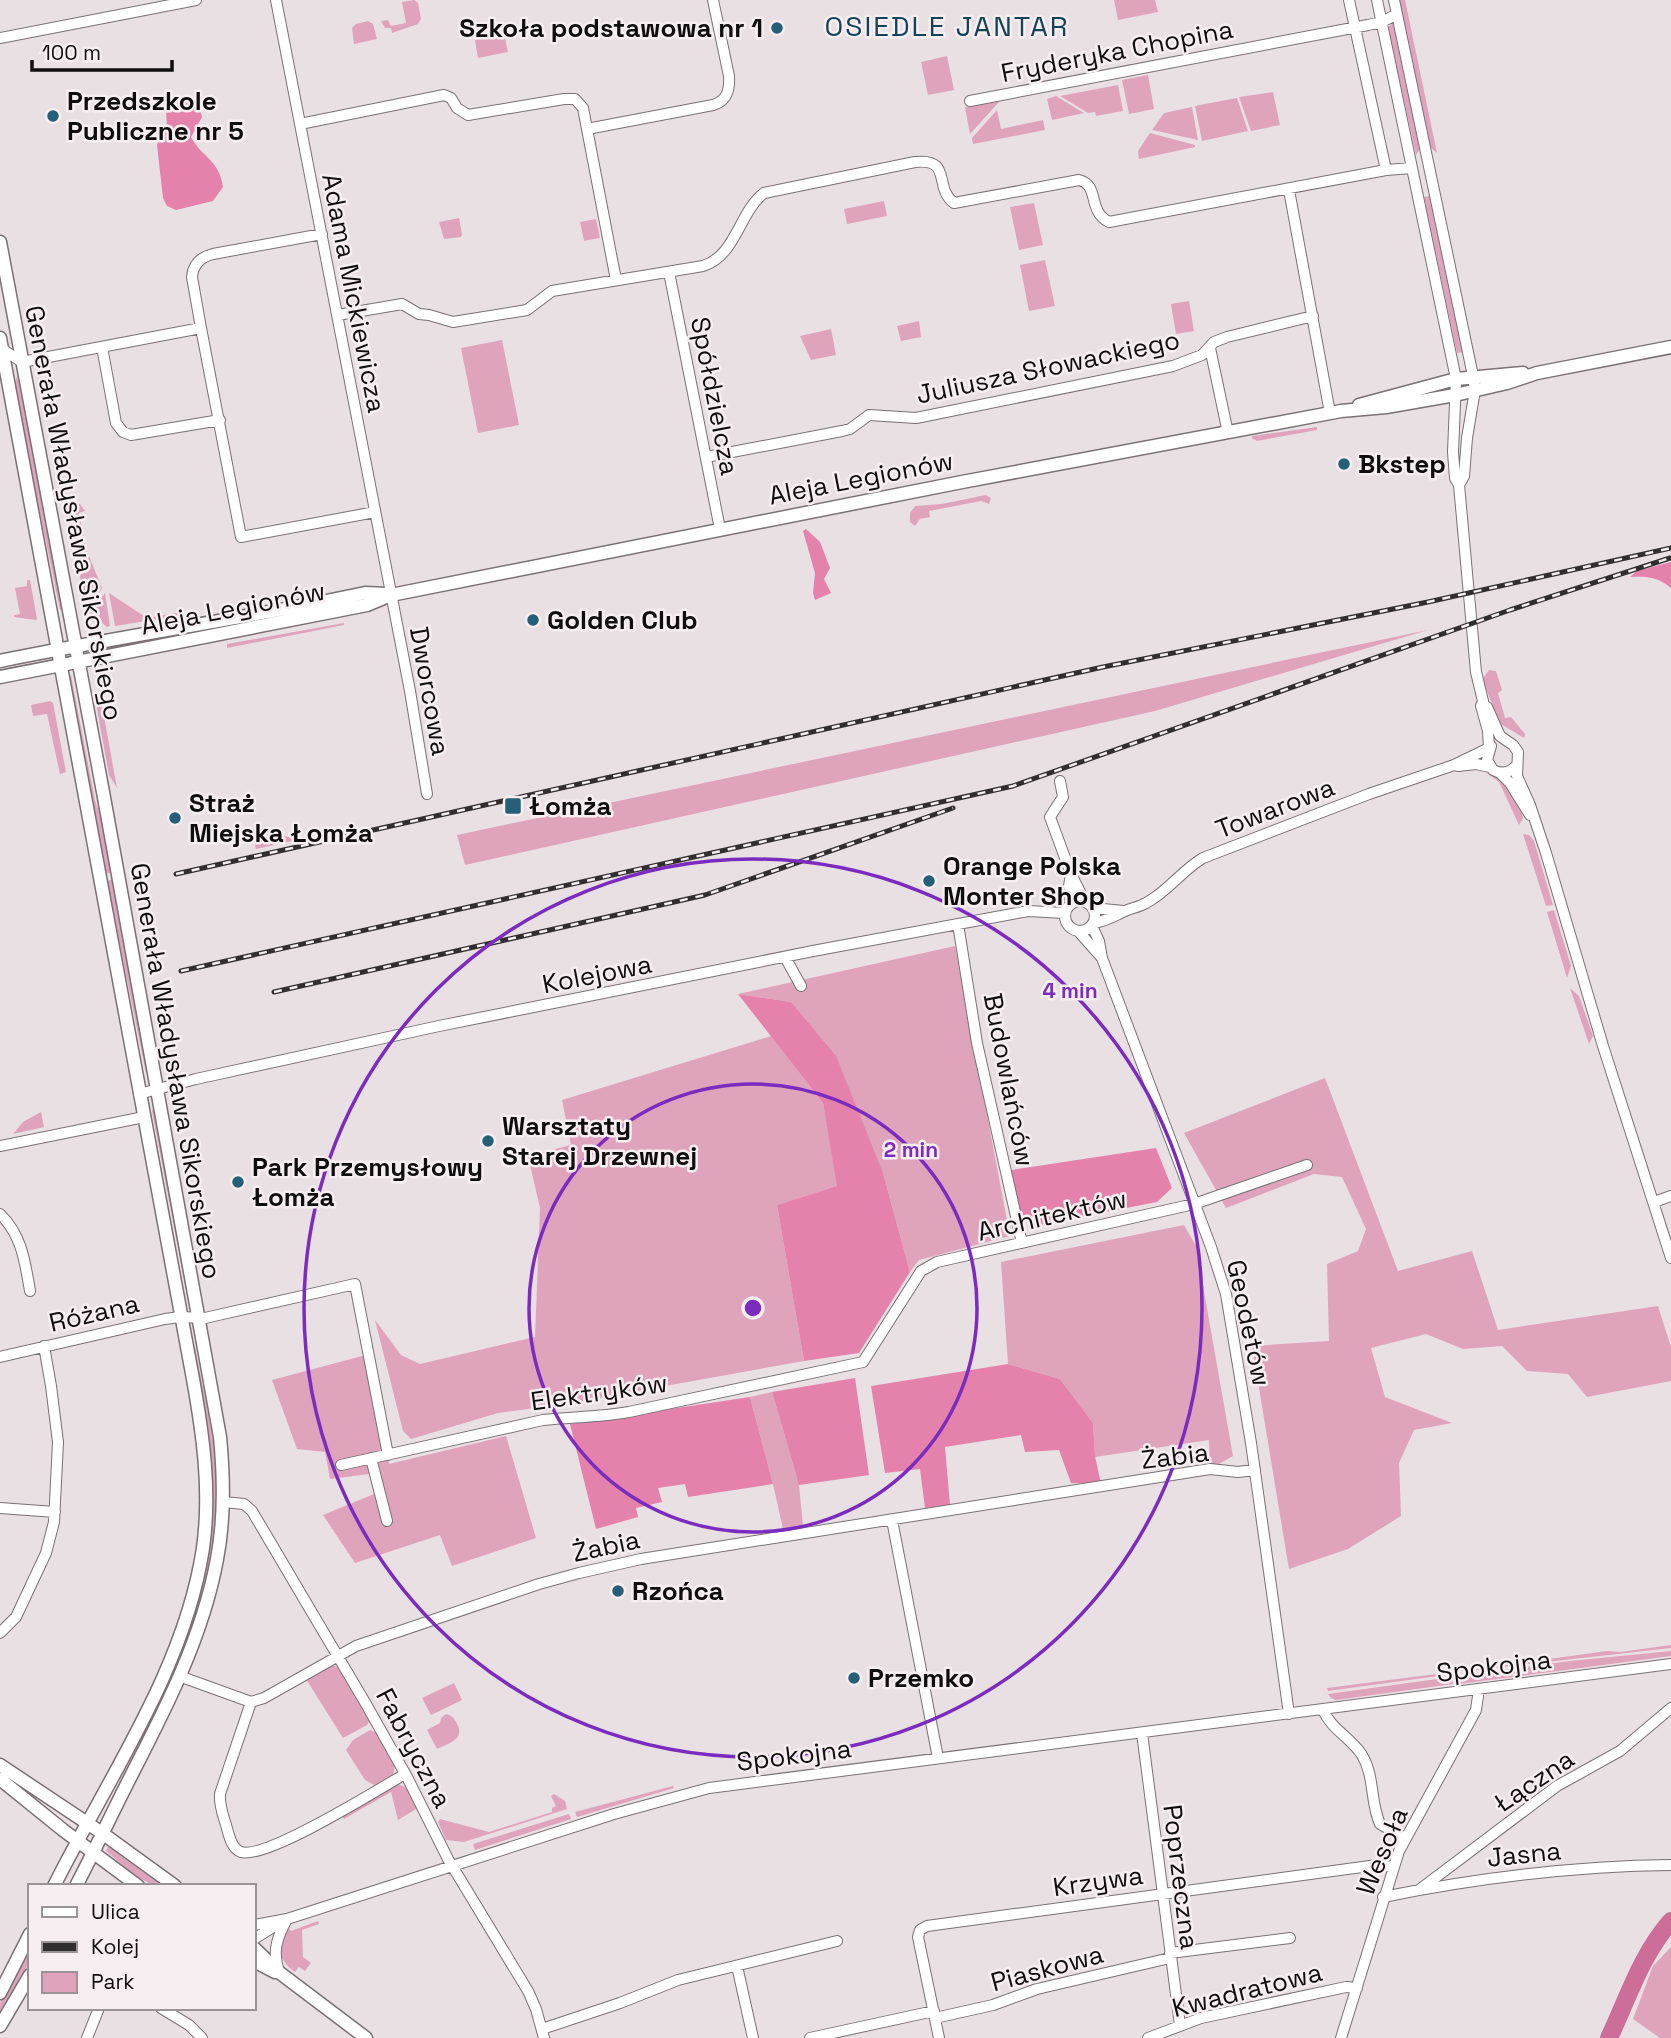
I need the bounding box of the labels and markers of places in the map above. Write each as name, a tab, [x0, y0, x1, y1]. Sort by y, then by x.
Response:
place label: Szkoła podstawowa nr 1	[459, 11, 763, 45]
marker: Szkoła podstawowa nr 1	[769, 20, 785, 36]
place label: Przedszkole Publiczne nr 5	[67, 84, 244, 148]
marker: Przedszkole Publiczne nr 5	[45, 108, 61, 124]
place label: Bkstep	[1358, 447, 1446, 481]
marker: Bkstep	[1336, 456, 1352, 472]
place label: Golden Club	[547, 603, 698, 637]
marker: Golden Club	[525, 612, 541, 628]
place label: Straż Miejska Łomża	[189, 786, 373, 850]
place label: Łomża	[529, 789, 612, 823]
marker: Łomża	[503, 796, 523, 816]
marker: Straż Miejska Łomża	[167, 810, 183, 826]
place label: Orange Polska Monter Shop	[943, 849, 1121, 913]
marker: Orange Polska Monter Shop	[921, 873, 937, 889]
place label: Warsztaty Starej Drzewnej	[502, 1109, 697, 1173]
marker: Warsztaty Starej Drzewnej	[480, 1133, 496, 1149]
place label: Park Przemysłowy Łomża	[252, 1150, 483, 1214]
marker: Park Przemysłowy Łomża	[230, 1174, 246, 1190]
centre of rings	[741, 1296, 765, 1320]
place label: Rzońca	[632, 1574, 724, 1608]
marker: Rzońca	[610, 1583, 626, 1599]
place label: Przemko	[868, 1661, 974, 1695]
marker: Przemko	[846, 1670, 862, 1686]

